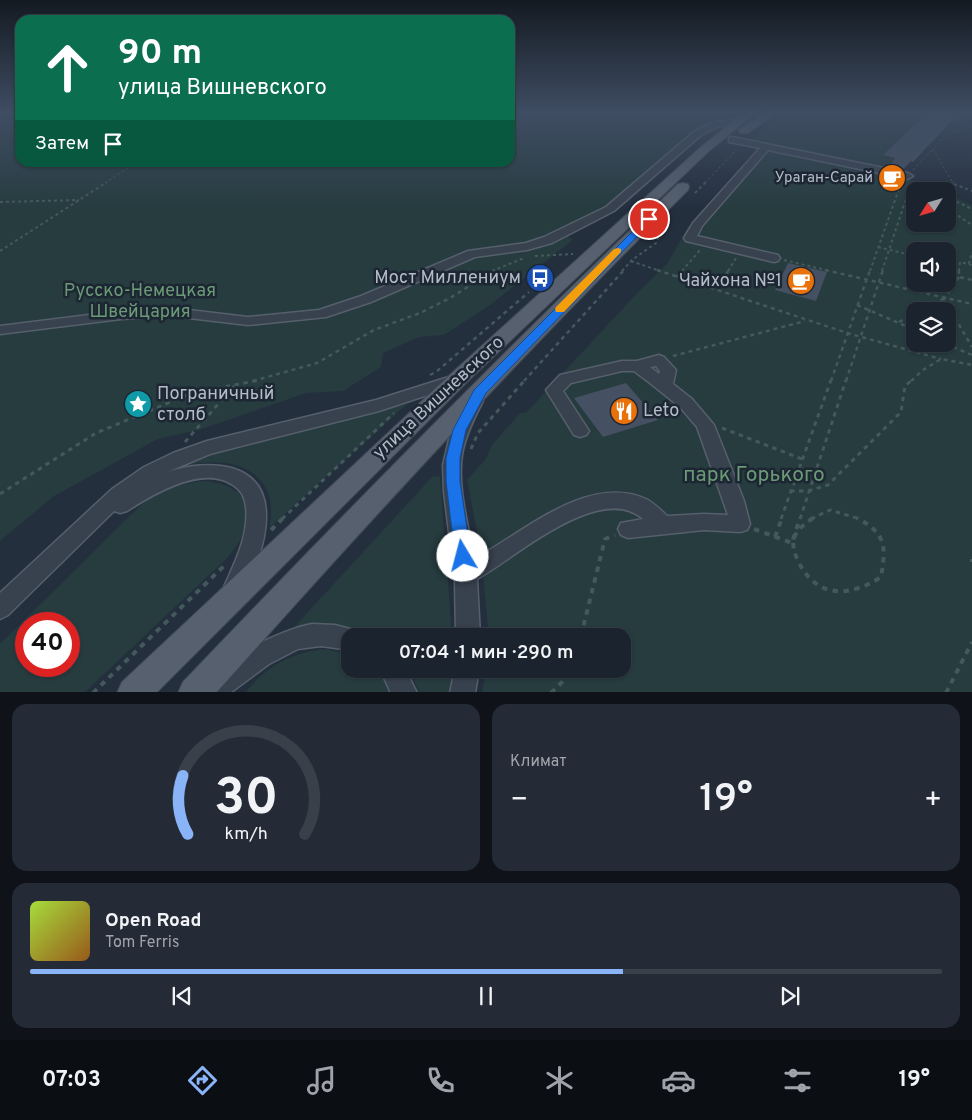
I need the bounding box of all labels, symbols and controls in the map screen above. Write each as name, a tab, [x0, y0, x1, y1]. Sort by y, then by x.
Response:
text: 90 m	[118, 32, 202, 76]
icon: ahead	[35, 35, 100, 100]
text: улица Вишневского	[118, 75, 327, 102]
icon: arrive	[99, 130, 127, 158]
text: Затем	[35, 132, 89, 156]
cafe icon: Ураган-Сарай	[877, 163, 907, 193]
place label: Ураган-Сарай	[775, 169, 873, 188]
north arrow	[906, 182, 956, 232]
map controls	[906, 182, 956, 352]
pin	[628, 198, 670, 240]
icon: arrive	[635, 205, 663, 233]
button: sound	[906, 242, 956, 292]
bus stop icon: Мост Миллениум	[525, 263, 555, 293]
cafe icon: Чайхона №1	[786, 266, 816, 296]
place label: Мост Миллениум	[374, 267, 521, 290]
place label: Чайхона №1	[679, 270, 782, 293]
park label: Русско-Немецкая Швейцария	[64, 280, 216, 324]
button: layers	[906, 302, 956, 352]
street label: улица Вишневского	[369, 331, 509, 465]
place label: Пограничный столб	[157, 383, 274, 427]
place icon: Пограничный столб	[123, 389, 153, 419]
restaurant icon: Leto	[609, 396, 639, 426]
place label: Leto	[643, 400, 679, 423]
park label: парк Горького	[683, 462, 825, 489]
position arrow	[436, 529, 488, 581]
speed limit sign: 40	[15, 612, 80, 677]
text: 07:04 · 1 мин · 290 m	[399, 641, 573, 665]
text: Климат	[510, 752, 567, 772]
text: 30	[214, 767, 278, 833]
text: 19°	[699, 776, 753, 825]
text: −	[510, 783, 528, 819]
text: +	[924, 783, 942, 819]
text: km/h	[224, 823, 268, 846]
text: Open Road	[105, 909, 201, 933]
text: Tom Ferris	[105, 933, 179, 953]
icon: previous	[168, 982, 196, 1010]
icon: pause	[472, 982, 500, 1010]
icon: next	[776, 982, 804, 1010]
icon: directions	[185, 1063, 220, 1098]
icon: music	[304, 1063, 339, 1098]
icon: phone	[423, 1063, 458, 1098]
icon: climate	[542, 1063, 577, 1098]
icon: car	[661, 1063, 696, 1098]
icon: filters	[780, 1063, 815, 1098]
text: 07:03	[42, 1067, 101, 1094]
text: 19°	[899, 1067, 930, 1094]

